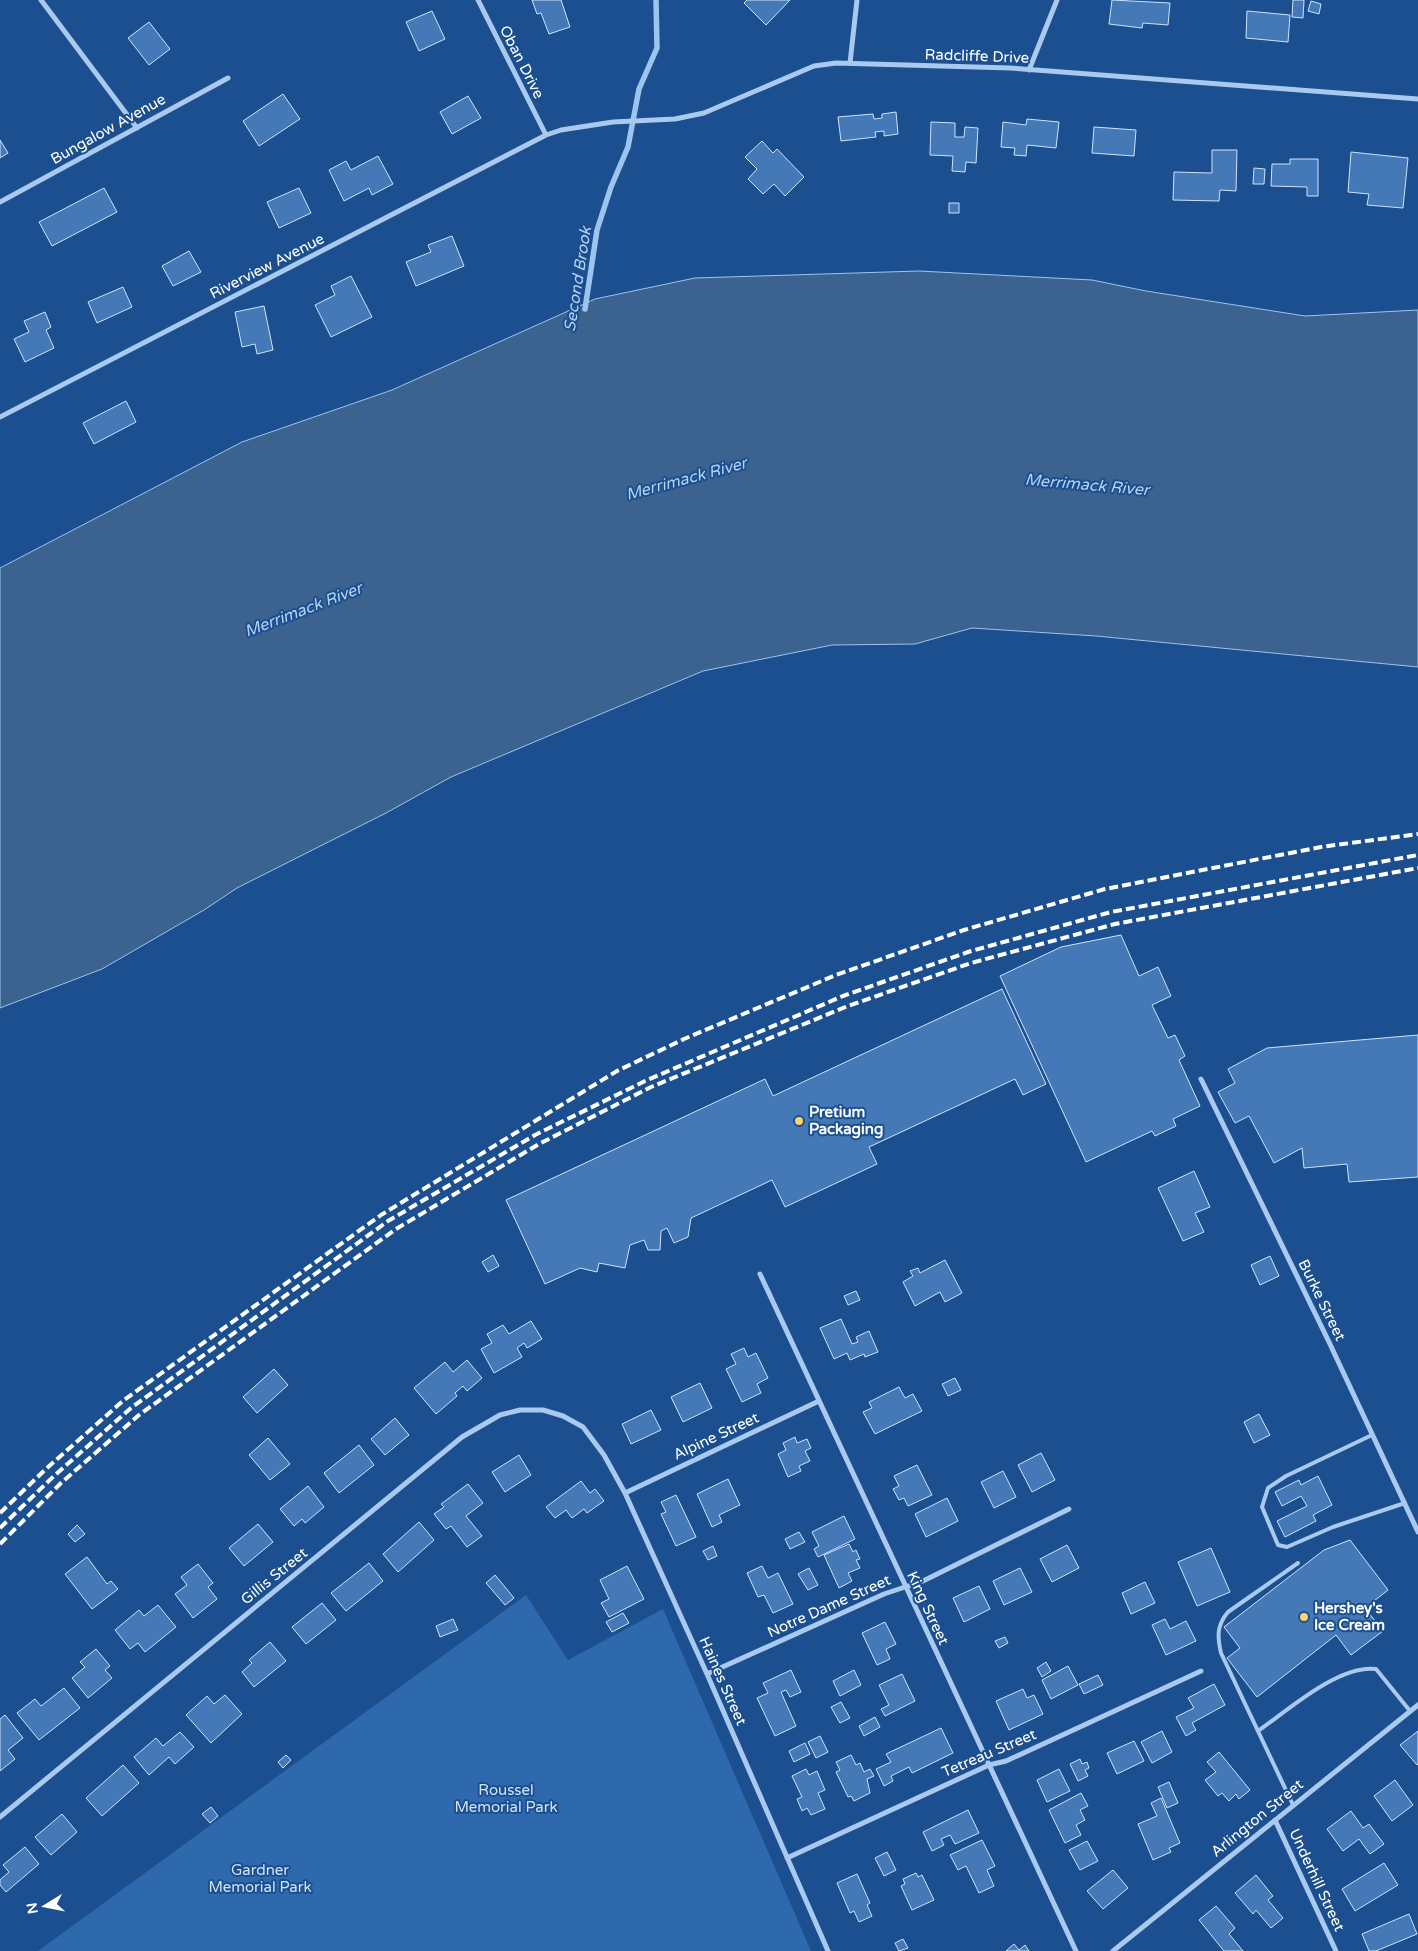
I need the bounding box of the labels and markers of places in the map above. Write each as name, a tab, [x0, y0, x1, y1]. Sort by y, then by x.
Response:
place label: Pretium Packaging	[809, 1103, 883, 1139]
marker: Pretium Packaging	[793, 1115, 805, 1127]
place label: Hershey's Ice Cream	[1314, 1599, 1385, 1634]
marker: Hershey's Ice Cream	[1298, 1611, 1310, 1623]

